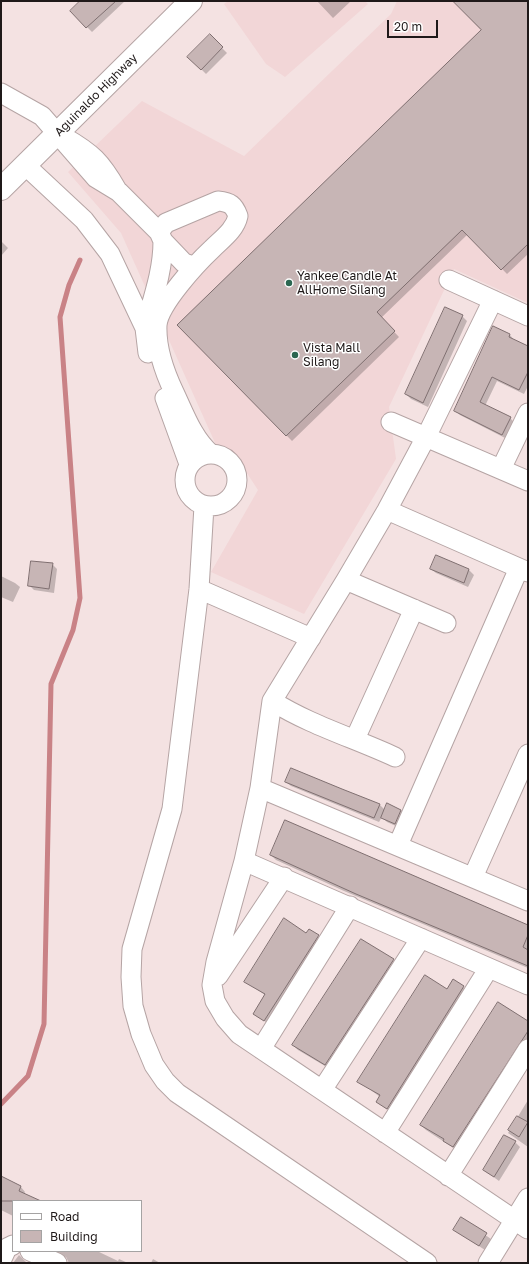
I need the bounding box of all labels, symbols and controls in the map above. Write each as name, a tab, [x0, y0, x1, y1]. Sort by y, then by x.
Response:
scale bar	[389, 12, 440, 38]
text: 20 m	[394, 19, 422, 34]
street label: Aguinaldo Highway	[52, 51, 140, 139]
place label: Yankee Candle At AllHome Silang	[297, 269, 397, 297]
marker: Yankee Candle At AllHome Silang	[284, 278, 294, 288]
place label: Vista Mall Silang	[303, 341, 360, 369]
marker: Vista Mall Silang	[290, 350, 300, 360]
legend	[12, 1200, 142, 1252]
text: Road	[50, 1209, 79, 1224]
text: Building	[50, 1229, 98, 1244]

